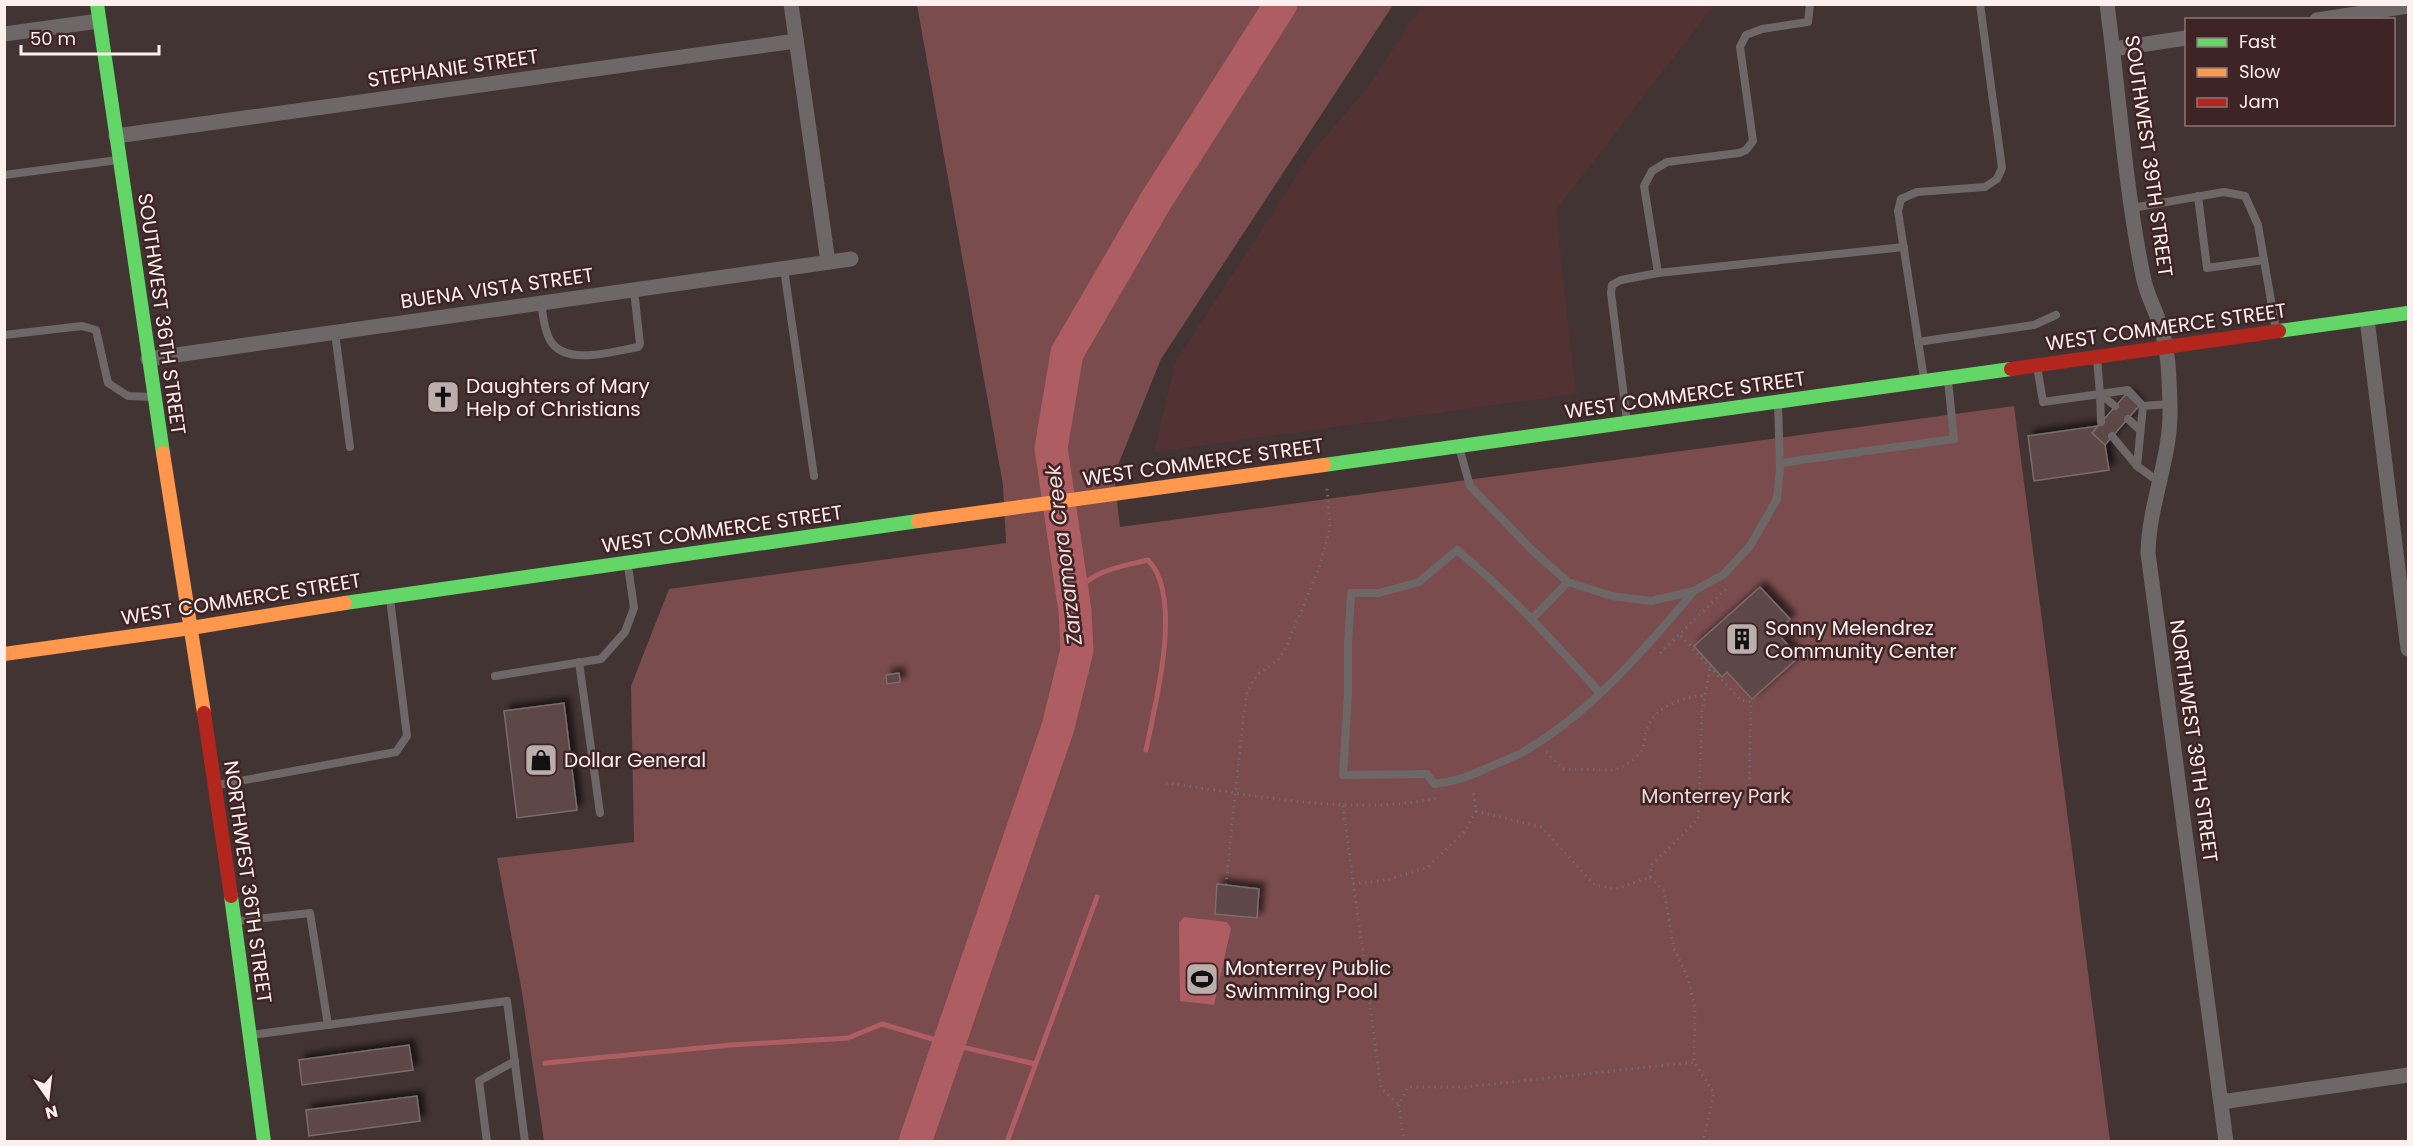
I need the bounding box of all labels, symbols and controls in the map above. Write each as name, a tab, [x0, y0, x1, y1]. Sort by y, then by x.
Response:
scale bar	[21, 18, 159, 56]
legend	[2185, 18, 2395, 126]
text: 50 m	[30, 26, 76, 51]
text: Fast	[2239, 29, 2276, 54]
street label: SOUTHWEST 39TH STREET	[2118, 33, 2180, 279]
street label: STEPHANIE STREET	[366, 42, 540, 94]
text: Slow	[2239, 59, 2281, 84]
text: Jam	[2239, 89, 2279, 114]
street label: SOUTHWEST 36TH STREET	[131, 191, 193, 437]
street label: BUENA VISTA STREET	[399, 261, 596, 315]
street label: WEST COMMERCE STREET	[2044, 296, 2288, 358]
street label: WEST COMMERCE STREET	[1563, 364, 1807, 426]
place label: Daughters of Mary Help of Christians	[466, 372, 650, 423]
church icon: Daughters of Mary Help of Christians	[425, 379, 461, 415]
street label: WEST COMMERCE STREET	[1081, 431, 1325, 493]
water label: Zarzamora Creek	[1038, 462, 1089, 648]
street label: WEST COMMERCE STREET	[600, 498, 844, 560]
street label: WEST COMMERCE STREET	[119, 566, 363, 632]
place label: Sonny Melendrez Community Center	[1765, 614, 1957, 665]
street label: NORTHWEST 39TH STREET	[2163, 618, 2225, 864]
building icon: Sonny Melendrez Community Center	[1724, 621, 1760, 657]
shop icon: Dollar General	[523, 742, 559, 778]
place label: Dollar General	[564, 746, 706, 774]
street label: NORTHWEST 36TH STREET	[217, 759, 279, 1005]
park label: Monterrey Park	[1641, 782, 1791, 810]
place label: Monterrey Public Swimming Pool	[1225, 954, 1391, 1005]
sports icon: Monterrey Public Swimming Pool	[1184, 961, 1220, 997]
north arrow	[18, 1068, 78, 1128]
text: N	[43, 1099, 60, 1125]

